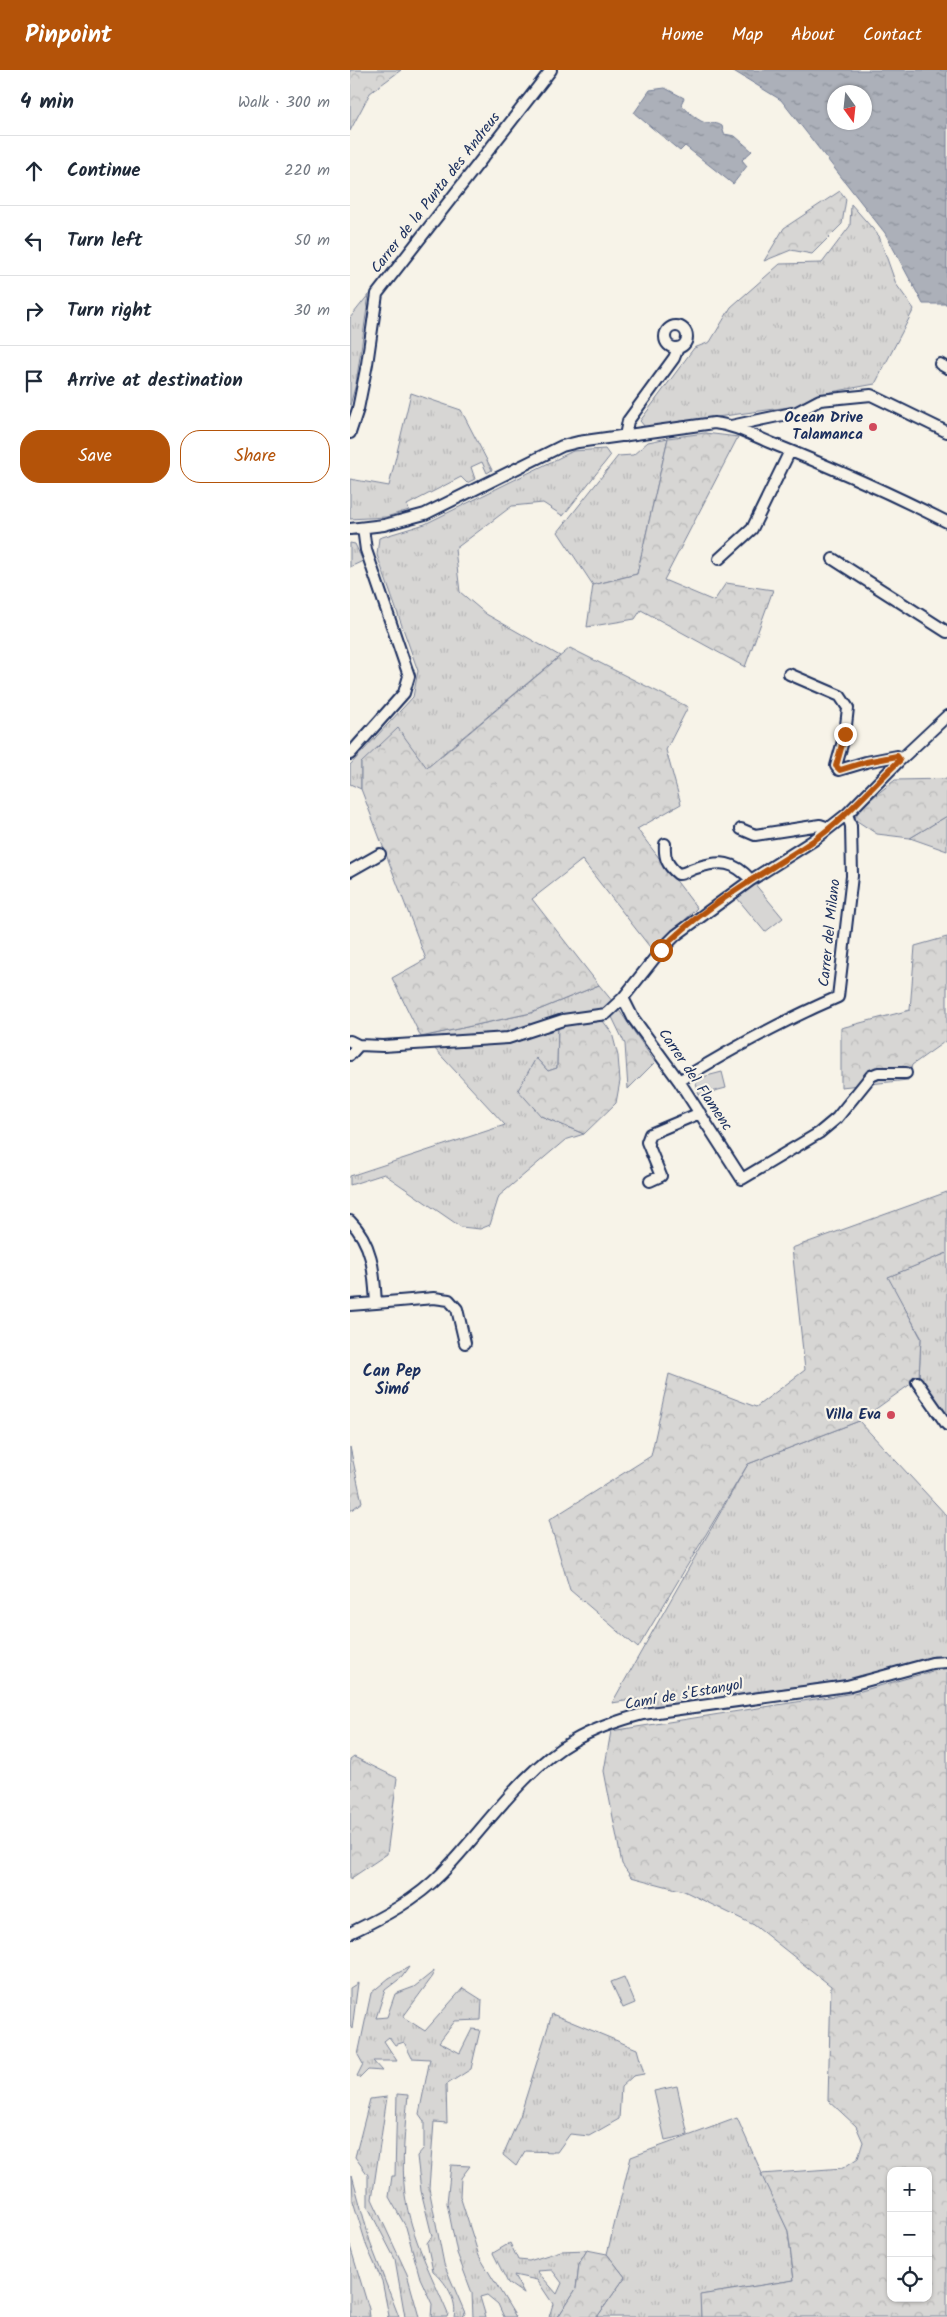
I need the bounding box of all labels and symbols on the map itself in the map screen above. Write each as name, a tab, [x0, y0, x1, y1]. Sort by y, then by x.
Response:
north arrow	[827, 85, 872, 130]
street label: Carrer de la Punta des Andreus	[365, 107, 507, 279]
place label: Ocean Drive Talamanca	[784, 406, 864, 447]
marker: Ocean Drive Talamanca	[867, 421, 879, 433]
route end	[834, 723, 857, 746]
street label: Carrer del Milano	[812, 878, 848, 988]
route start	[650, 939, 673, 962]
street label: Carrer del Flamenc	[652, 1024, 739, 1137]
district label: Can Pep Simó	[363, 1359, 422, 1402]
place label: Villa Eva	[825, 1403, 881, 1427]
marker: Villa Eva	[885, 1409, 897, 1421]
street label: Camí de s'Estanyol	[623, 1673, 745, 1717]

